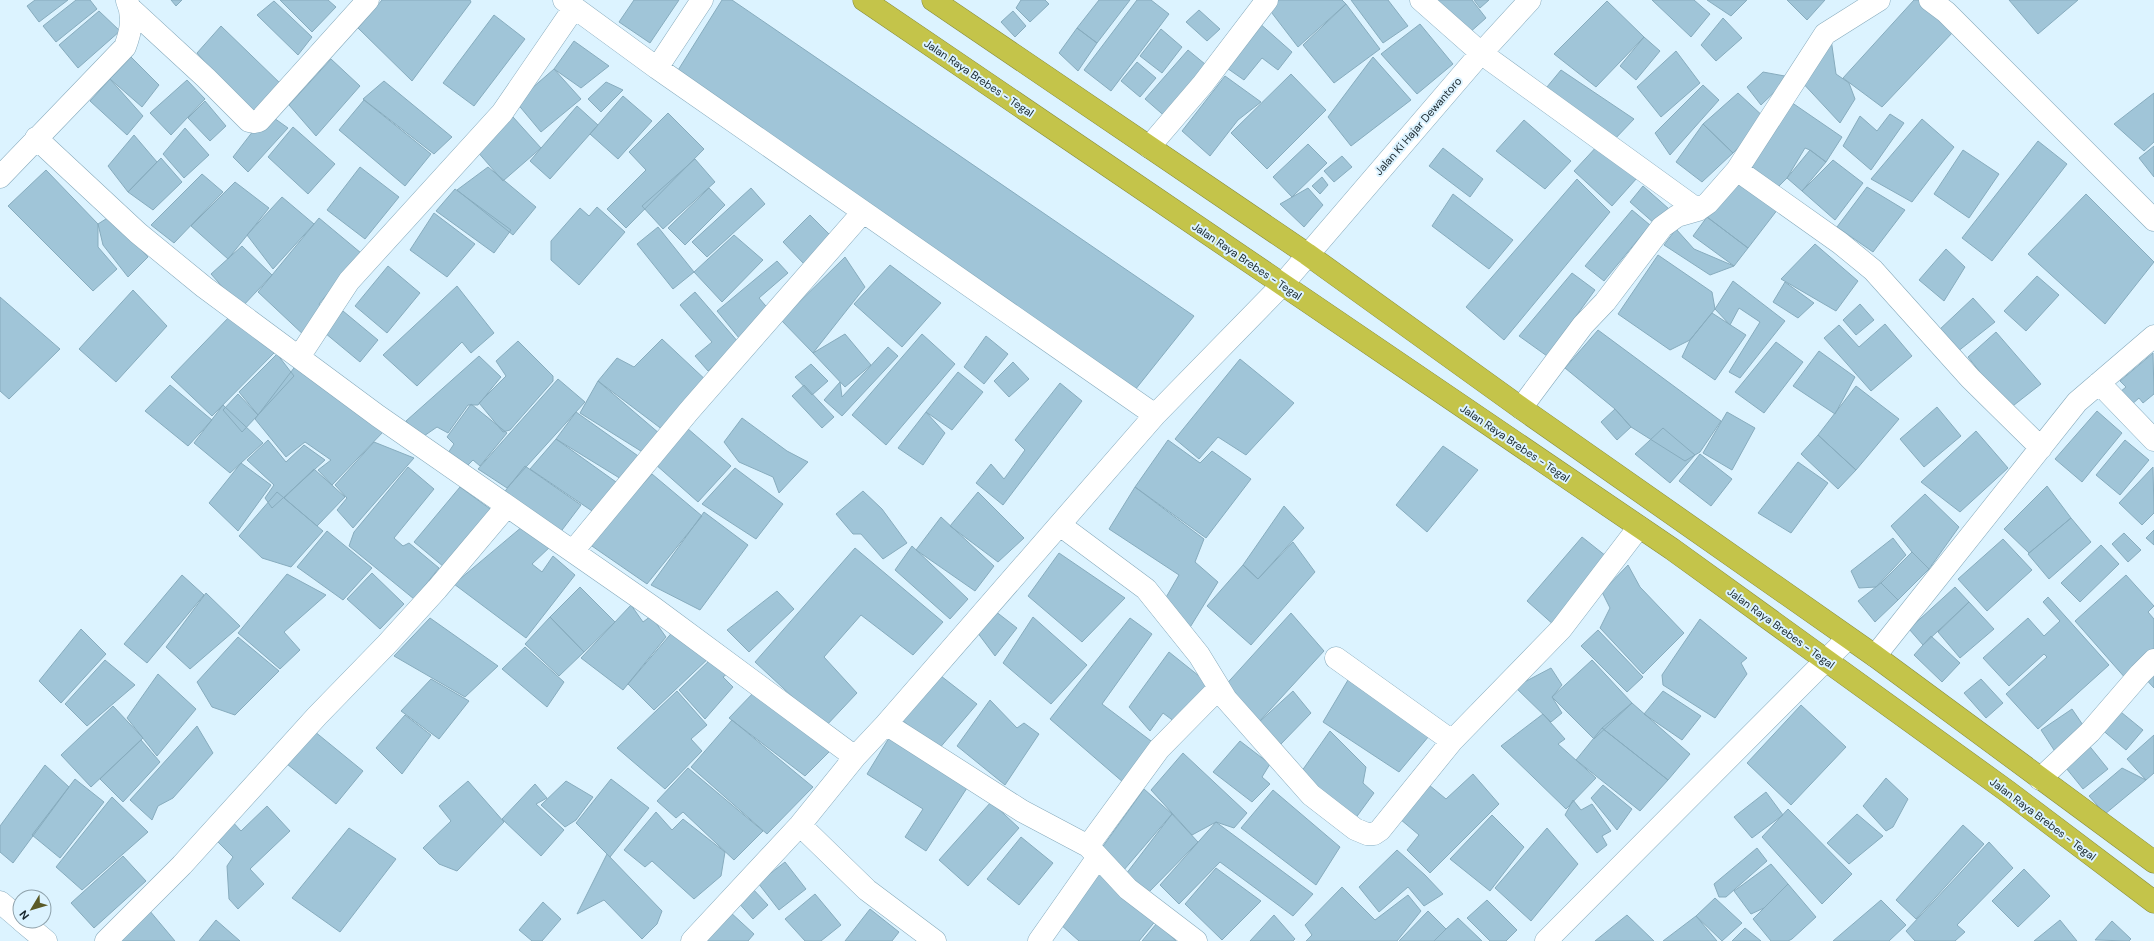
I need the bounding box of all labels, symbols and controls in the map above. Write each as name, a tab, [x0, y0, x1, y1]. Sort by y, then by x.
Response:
street label: Jalan Raya Brebes - Tegal	[922, 36, 1036, 120]
street label: Jalan Ki Hajar Dewantoro	[1372, 74, 1464, 178]
street label: Jalan Raya Brebes - Tegal	[1190, 219, 1304, 303]
street label: Jalan Raya Brebes - Tegal	[1458, 401, 1572, 485]
street label: Jalan Raya Brebes - Tegal	[1725, 584, 1837, 672]
street label: Jalan Raya Brebes - Tegal	[1987, 775, 2099, 863]
north arrow	[12, 889, 52, 929]
text: N	[16, 908, 32, 923]

